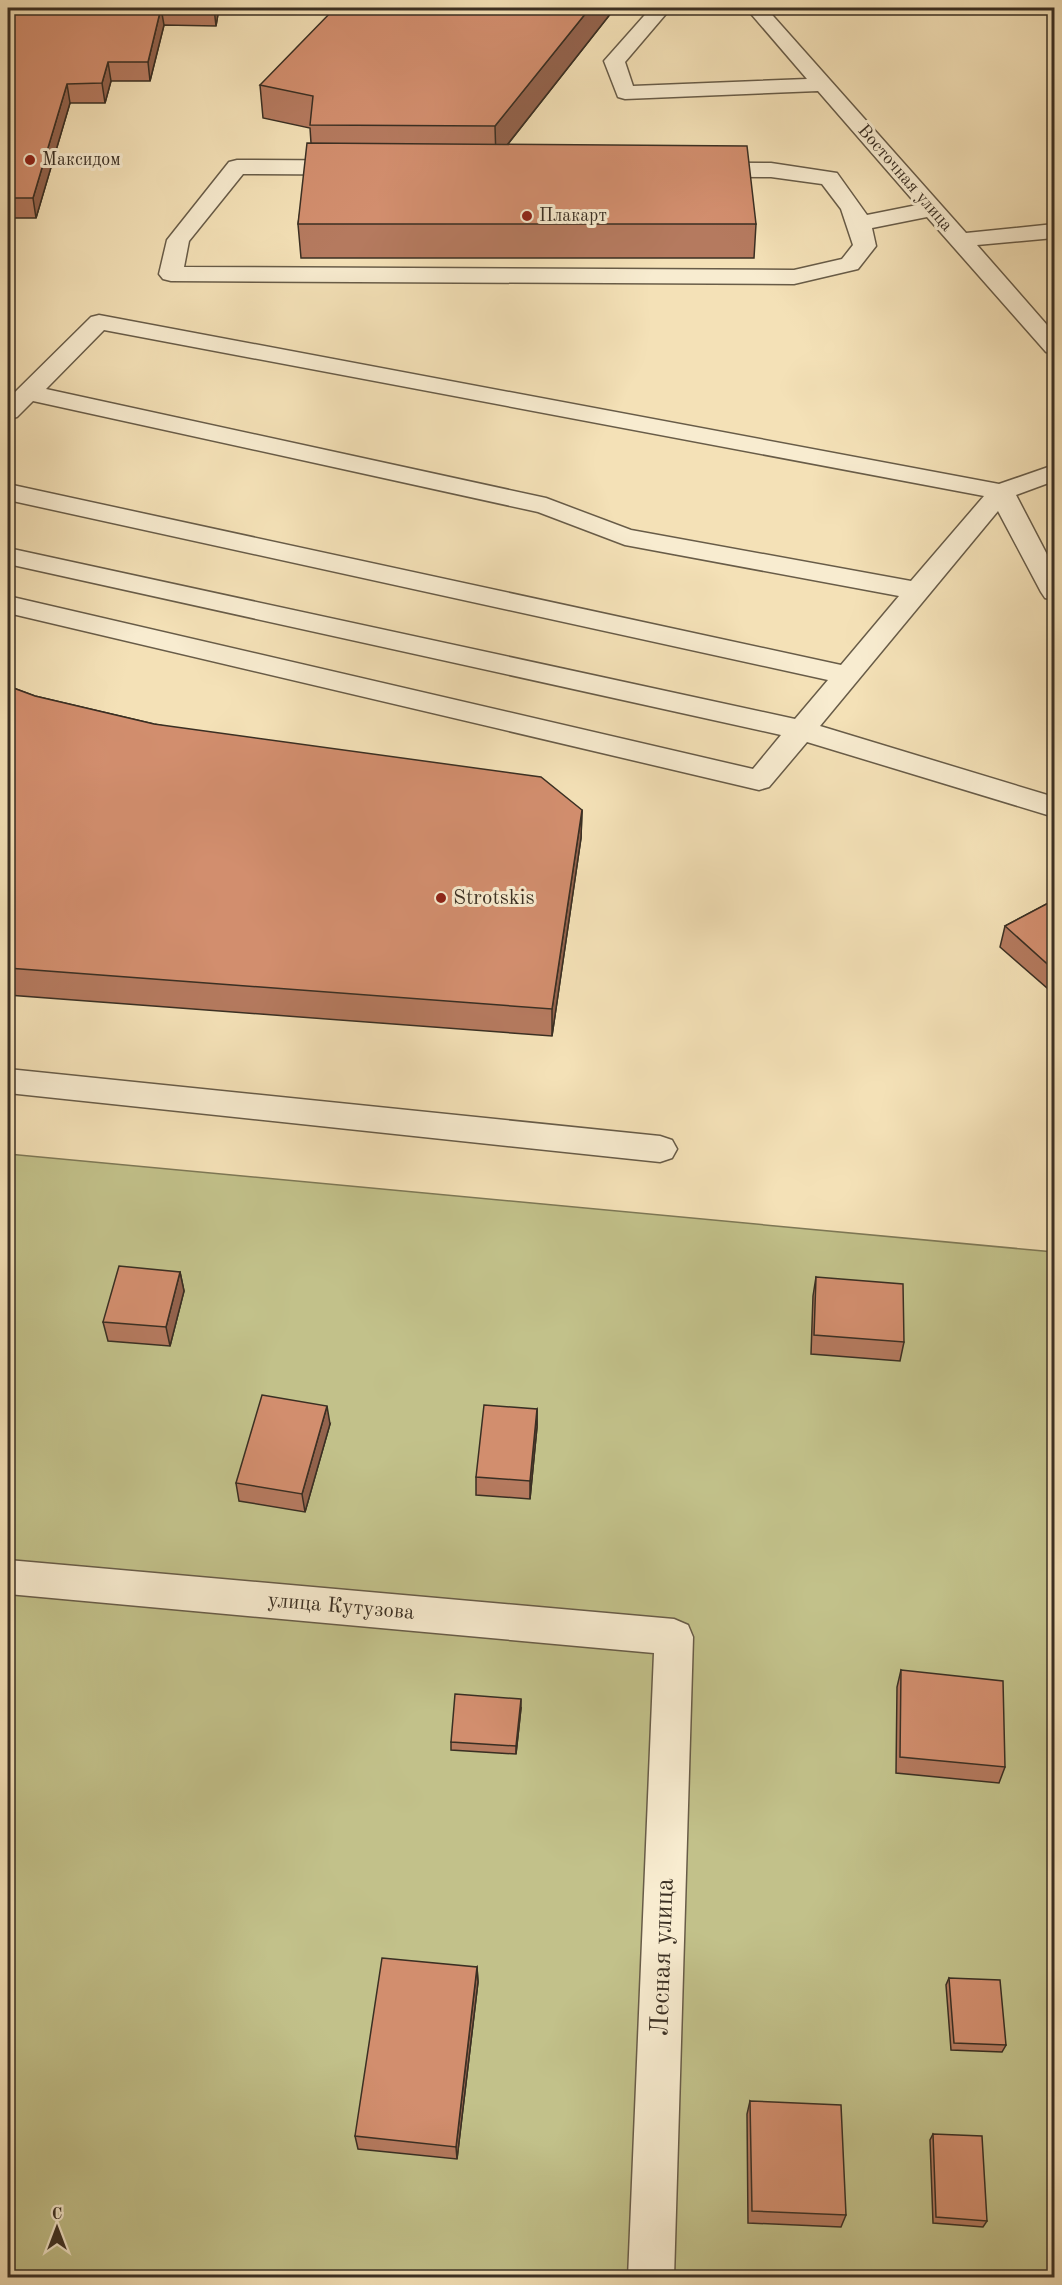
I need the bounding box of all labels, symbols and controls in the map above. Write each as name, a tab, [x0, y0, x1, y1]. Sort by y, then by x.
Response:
street label: Восточная улица	[854, 121, 956, 235]
place label: Максидом	[42, 151, 121, 169]
marker: Максидом	[23, 153, 37, 167]
place label: Плакарт	[539, 207, 607, 225]
marker: Плакарт	[520, 209, 534, 223]
place label: Strotskis	[453, 888, 535, 909]
marker: Strotskis	[434, 891, 448, 905]
street label: улица Кутузова	[267, 1590, 415, 1624]
street label: Лесная улица	[647, 1877, 679, 2036]
north arrow	[27, 2198, 87, 2258]
text: С	[52, 2207, 62, 2223]

